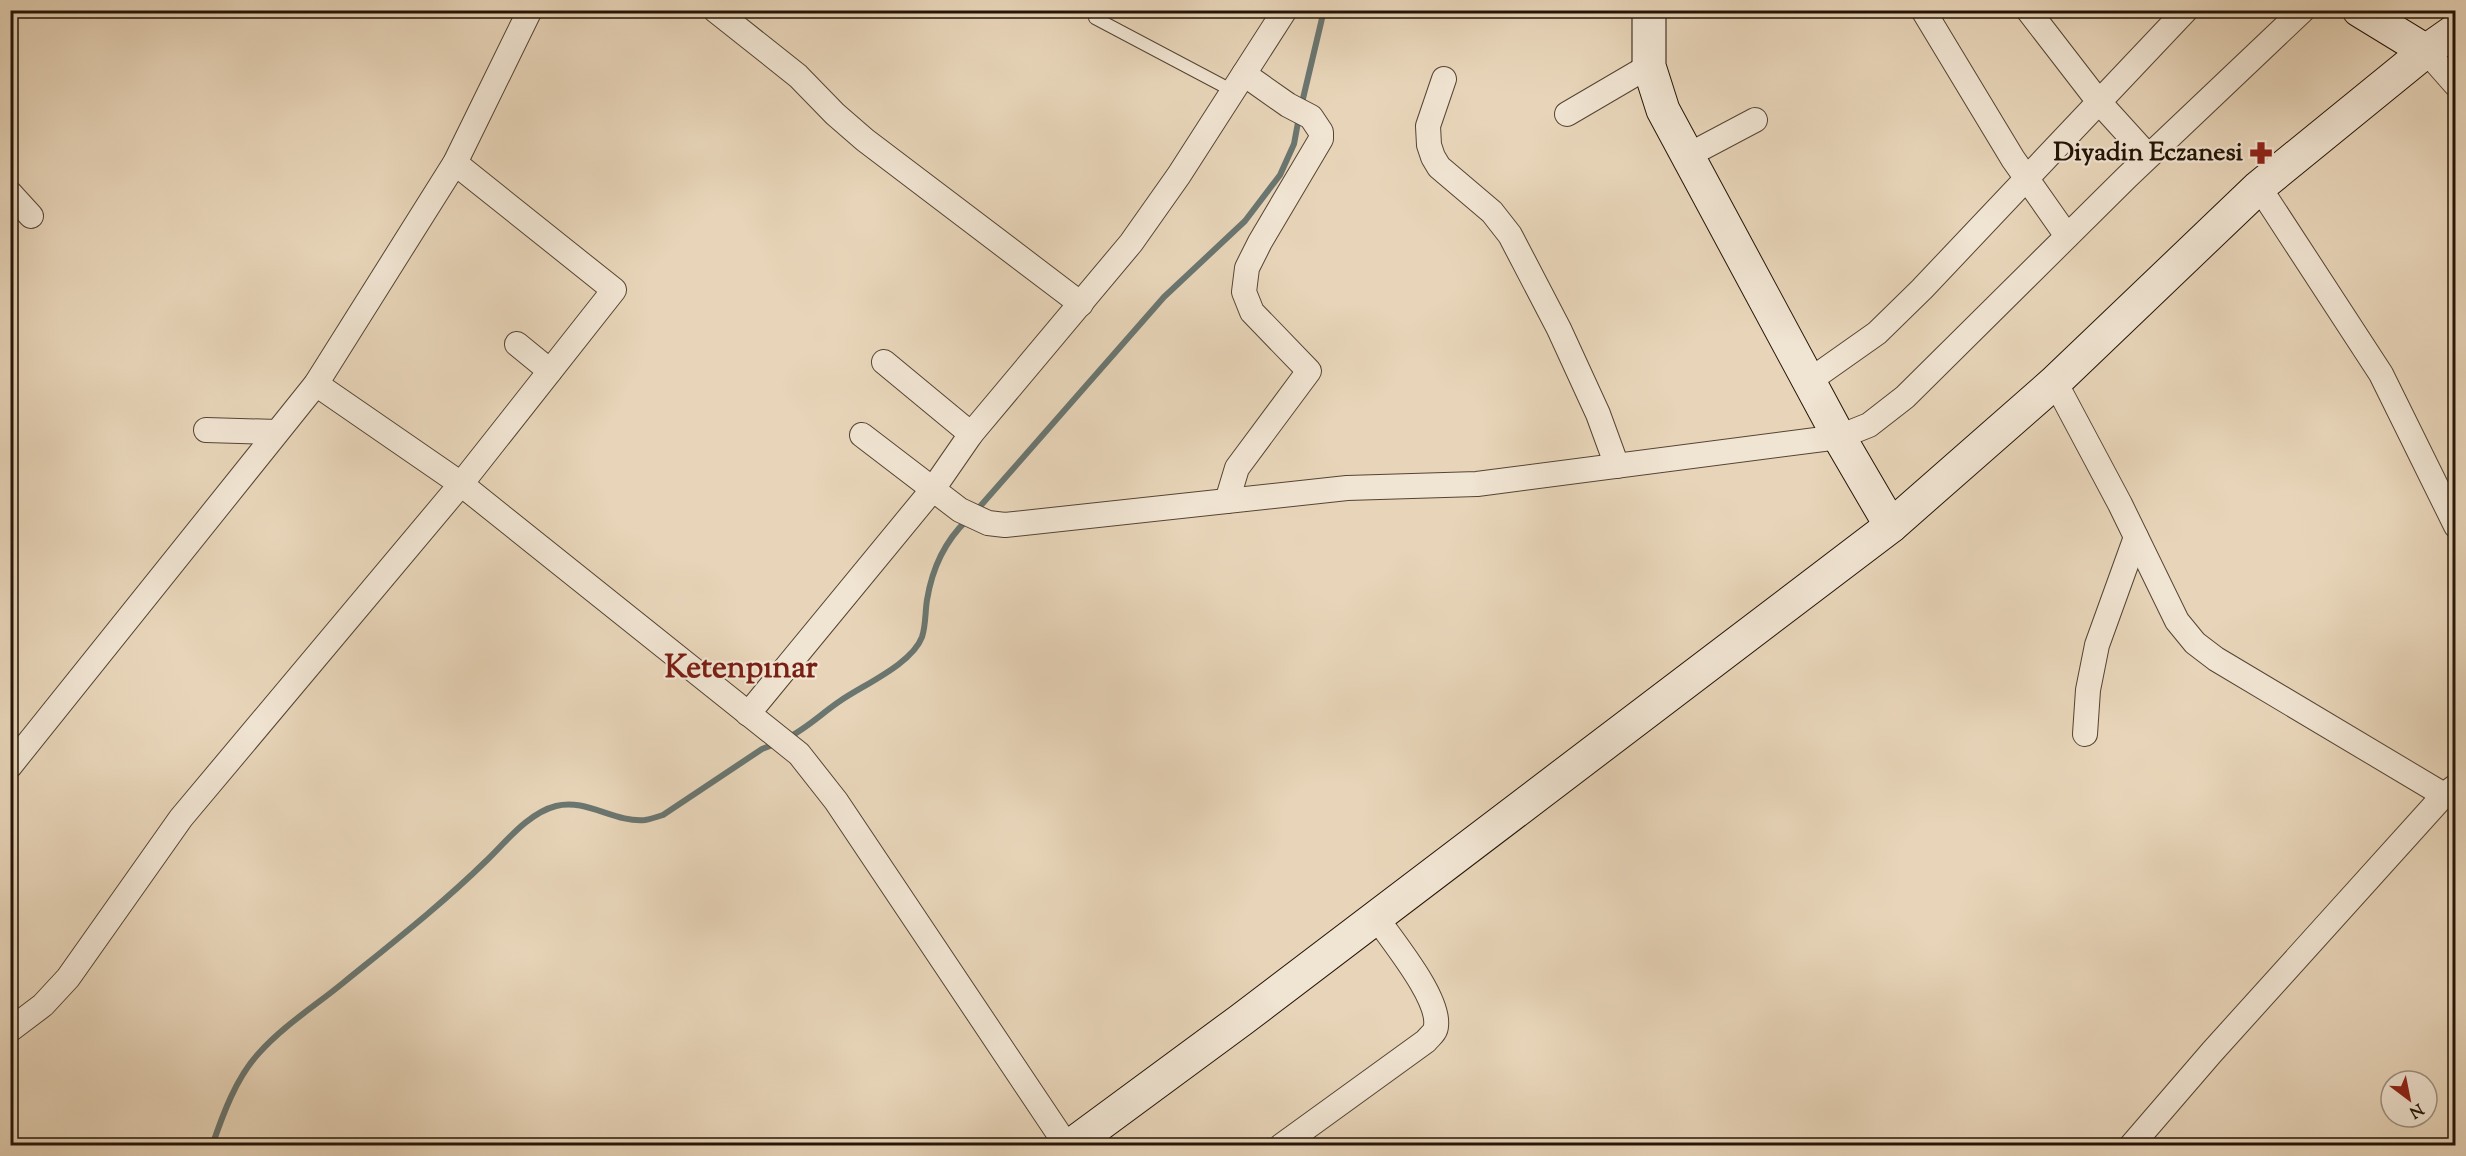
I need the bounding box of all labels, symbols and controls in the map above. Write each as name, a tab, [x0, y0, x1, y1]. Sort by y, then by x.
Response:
place label: Diyadin Eczanesi	[2054, 135, 2244, 172]
pharmacy icon: Diyadin Eczanesi	[2248, 140, 2274, 166]
district label: Ketenpınar	[664, 646, 819, 692]
north arrow	[2379, 1069, 2439, 1129]
text: N	[2404, 1096, 2427, 1123]

